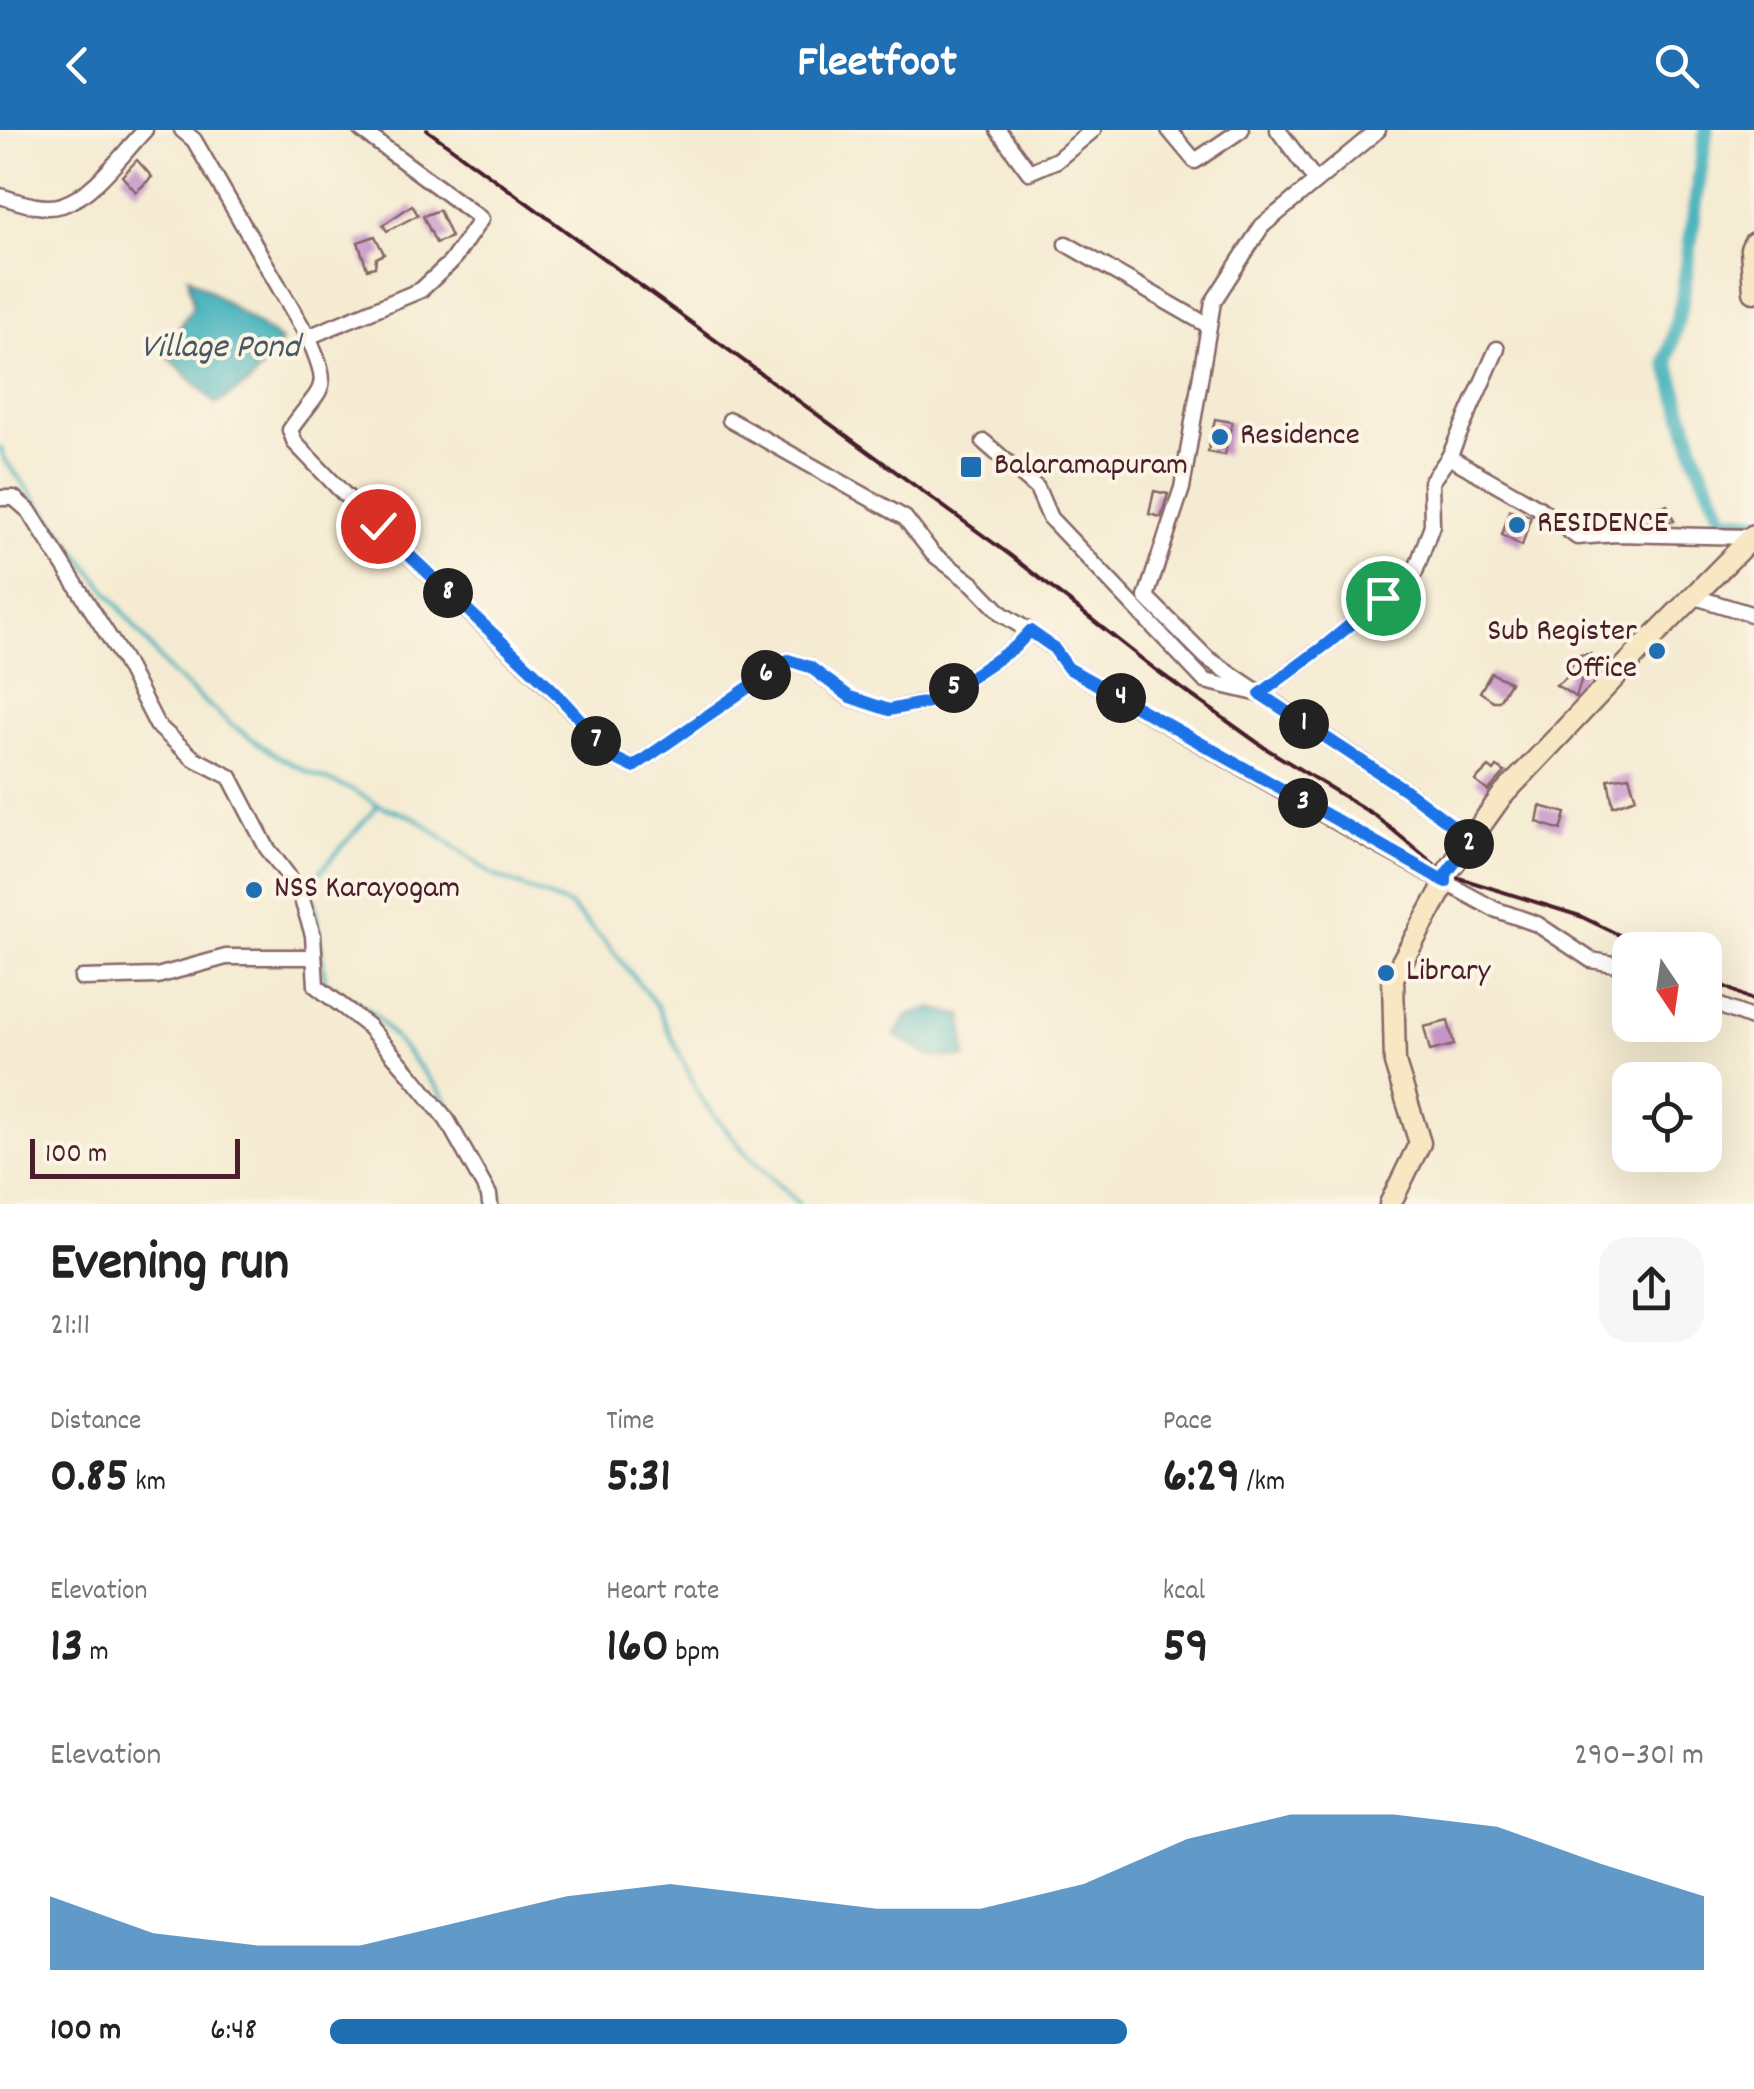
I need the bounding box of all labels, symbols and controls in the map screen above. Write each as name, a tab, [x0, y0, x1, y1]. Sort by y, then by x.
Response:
text: Fleetfoot	[797, 33, 957, 97]
icon: back	[50, 38, 105, 93]
icon: search	[1649, 38, 1704, 93]
water label: Village Pond	[140, 324, 304, 374]
place label: Residence	[1240, 414, 1360, 460]
marker: Residence	[1209, 426, 1231, 448]
place label: Balaramapuram	[994, 444, 1188, 490]
marker: Balaramapuram	[958, 454, 984, 480]
pin	[336, 484, 421, 569]
icon: check	[351, 499, 406, 554]
place label: RESIDENCE	[1537, 502, 1669, 548]
marker: RESIDENCE	[1506, 514, 1528, 536]
pin	[1341, 556, 1426, 641]
pin: 8	[423, 568, 473, 618]
icon: arrive	[1356, 571, 1411, 626]
text: 8	[442, 573, 454, 613]
place label: Sub Register Office	[1487, 610, 1637, 693]
marker: Sub Register Office	[1646, 640, 1668, 662]
pin: 6	[741, 650, 791, 700]
text: 6	[759, 655, 773, 695]
pin: 5	[929, 663, 979, 713]
text: 5	[948, 668, 960, 708]
pin: 4	[1096, 673, 1146, 723]
text: 4	[1115, 678, 1127, 718]
pin: 1	[1279, 699, 1329, 749]
text: 1	[1301, 704, 1307, 744]
pin: 7	[571, 716, 621, 766]
text: 7	[591, 721, 601, 761]
pin: 3	[1278, 778, 1328, 828]
text: 3	[1297, 783, 1309, 823]
pin: 2	[1444, 819, 1494, 869]
text: 2	[1463, 824, 1475, 864]
place label: NSS Karayogam	[274, 867, 460, 913]
marker: NSS Karayogam	[243, 879, 265, 901]
north arrow	[1612, 932, 1722, 1042]
map controls	[1612, 932, 1722, 1172]
place label: Library	[1406, 950, 1492, 996]
marker: Library	[1375, 962, 1397, 984]
button: locate	[1612, 1062, 1722, 1172]
scale bar	[30, 1134, 240, 1178]
text: 100 m	[45, 1136, 107, 1176]
text: Evening run	[50, 1227, 289, 1306]
button: share	[1599, 1237, 1704, 1342]
text: 21:11	[50, 1304, 90, 1350]
text: Distance	[50, 1403, 141, 1443]
text: Time	[606, 1403, 654, 1443]
text: Pace	[1163, 1403, 1212, 1443]
text: 0.85	[50, 1443, 129, 1515]
text: 5:31	[606, 1443, 671, 1515]
text: 6:29	[1163, 1443, 1240, 1515]
text: km	[129, 1464, 166, 1504]
text: /km	[1240, 1464, 1285, 1504]
text: Elevation	[50, 1573, 147, 1613]
text: Heart rate	[606, 1573, 719, 1613]
text: kcal	[1163, 1573, 1205, 1613]
text: 13	[50, 1613, 83, 1685]
text: 160	[606, 1613, 669, 1685]
text: 59	[1163, 1613, 1209, 1685]
text: m	[83, 1634, 109, 1674]
text: bpm	[669, 1634, 720, 1674]
text: Elevation	[50, 1734, 161, 1780]
text: 290–301 m	[1574, 1734, 1704, 1780]
text: 100 m	[50, 2009, 121, 2055]
text: 6:48	[210, 2009, 257, 2055]

